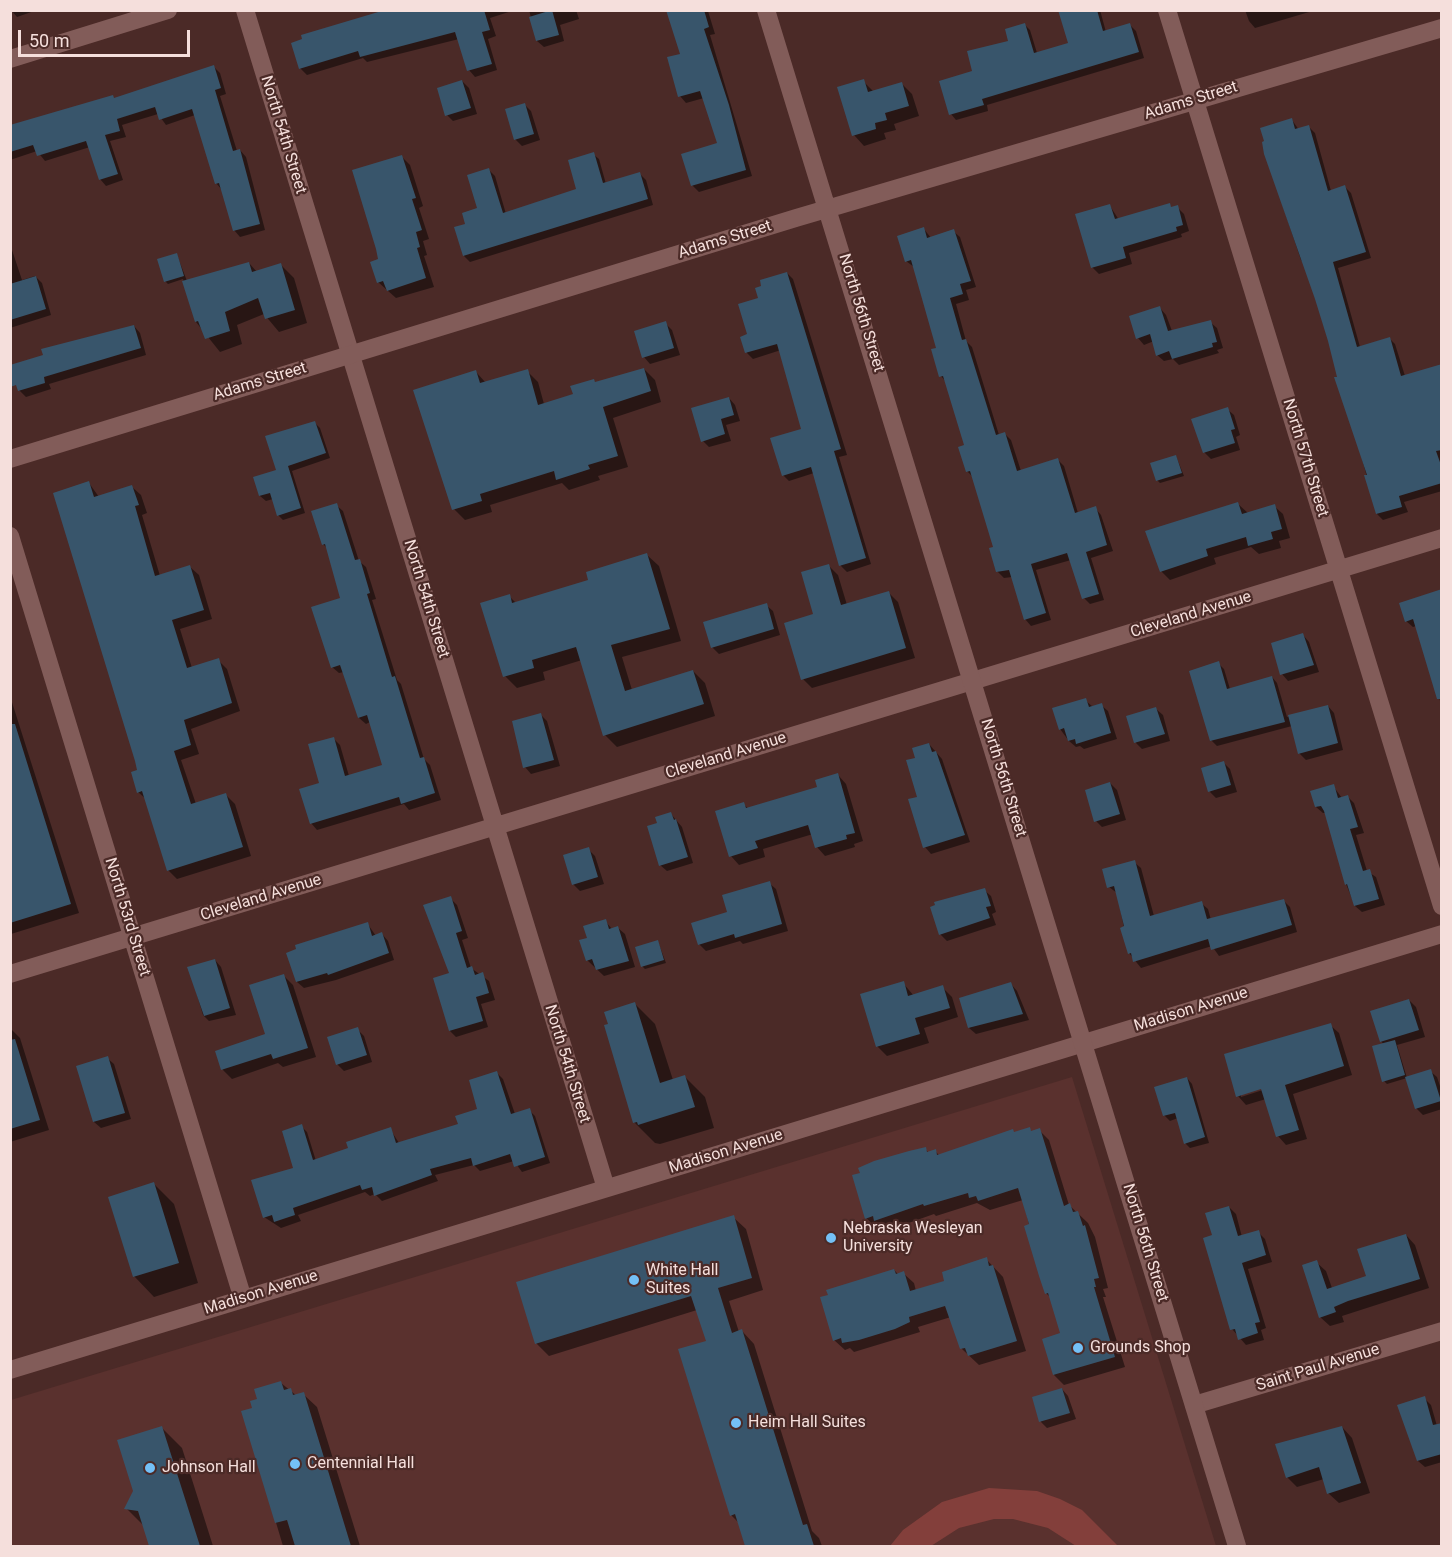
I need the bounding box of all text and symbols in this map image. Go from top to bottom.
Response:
scale bar [21,18,194,56]
text: 50 m [29,30,69,51]
street label: North 54th Street [256,74,310,196]
street label: Adams Street [1142,78,1240,124]
street label: Adams Street [676,217,774,263]
street label: North 56th Street [834,252,888,374]
street label: Adams Street [211,359,309,405]
street label: North 57th Street [1278,397,1332,519]
street label: North 54th Street [399,538,453,660]
street label: Cleveland Avenue [1128,587,1254,643]
street label: North 56th Street [976,717,1030,839]
street label: Cleveland Avenue [663,728,789,784]
street label: North 53rd Street [100,855,154,979]
street label: Cleveland Avenue [198,870,324,926]
street label: Madison Avenue [1132,984,1250,1036]
street label: North 54th Street [540,1003,594,1125]
street label: Madison Avenue [667,1126,785,1178]
street label: North 56th Street [1118,1182,1172,1304]
place label: Nebraska Wesleyan University [843,1219,983,1257]
marker: Nebraska Wesleyan University [824,1231,838,1245]
place label: White Hall Suites [646,1261,718,1299]
street label: Madison Avenue [202,1267,320,1319]
marker: White Hall Suites [627,1273,641,1287]
place label: Grounds Shop [1090,1338,1191,1358]
street label: Saint Paul Avenue [1254,1340,1382,1396]
marker: Grounds Shop [1071,1341,1085,1355]
place label: Heim Hall Suites [748,1413,866,1433]
marker: Heim Hall Suites [729,1416,743,1430]
place label: Centennial Hall [307,1454,414,1474]
marker: Centennial Hall [288,1457,302,1471]
place label: Johnson Hall [162,1458,256,1478]
marker: Johnson Hall [143,1461,157,1475]

